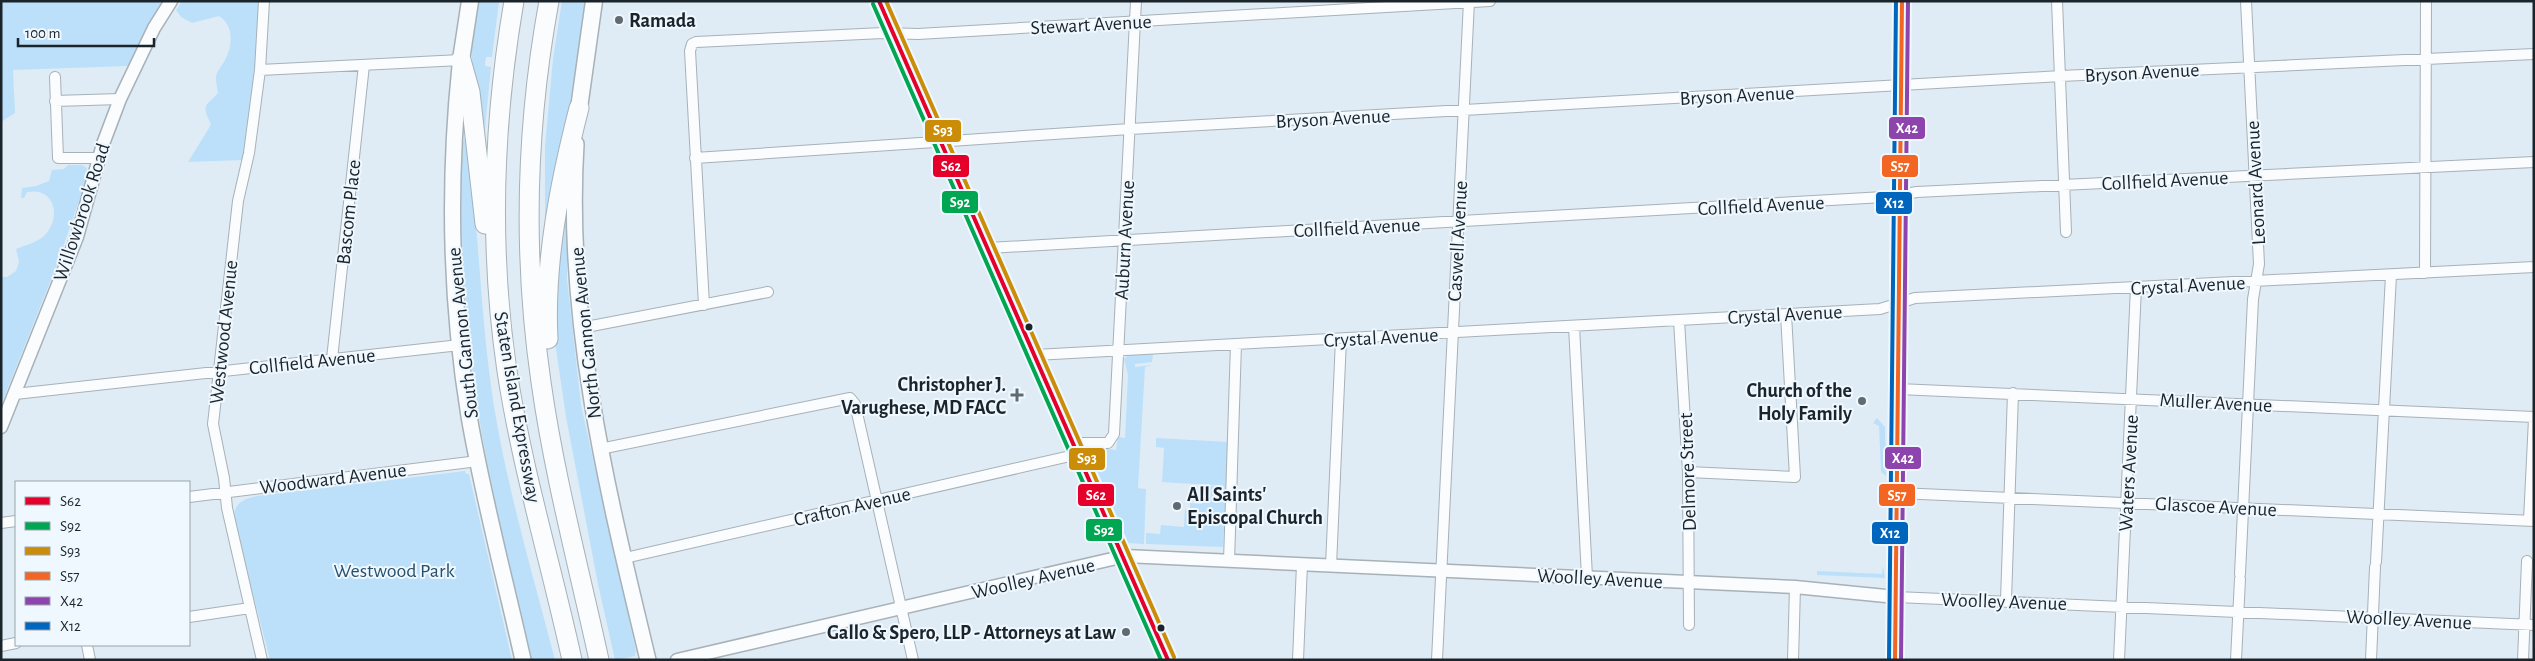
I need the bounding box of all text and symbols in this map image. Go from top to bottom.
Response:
place label: Ramada [629,11,696,31]
street label: Stewart Avenue [1030,12,1152,38]
marker: Ramada [613,14,625,26]
scale bar [18,15,154,47]
text: 100 m [25,26,60,41]
street label: Bryson Avenue [2084,60,2200,86]
street label: Bryson Avenue [1679,83,1795,109]
street label: Bryson Avenue [1275,106,1391,132]
line badge: X42 [1888,116,1926,140]
line badge: S93 [924,119,962,143]
street label: Leonard Avenue [2243,120,2269,246]
text: X42 [1896,122,1919,136]
text: S93 [933,124,953,138]
street label: Willowbrook Road [50,141,114,284]
line badge: S62 [932,154,970,178]
line badge: S57 [1881,154,1919,178]
street label: Bascom Place [334,159,364,266]
text: S62 [941,160,962,174]
text: S57 [1890,160,1910,174]
street label: Collfield Avenue [2101,168,2229,194]
street label: Auburn Avenue [1112,180,1138,301]
street label: Caswell Avenue [1445,180,1471,302]
line badge: S92 [941,190,979,214]
line badge: X12 [1875,191,1913,215]
street label: Collfield Avenue [1697,193,1825,219]
text: S92 [950,196,971,210]
text: X12 [1884,197,1905,211]
street label: Collfield Avenue [1293,215,1421,241]
street label: South Gannon Avenue [444,246,482,419]
street label: North Gannon Avenue [567,246,605,420]
street label: Westwood Avenue [206,259,242,405]
street label: Crystal Avenue [2130,273,2246,299]
street label: Crystal Avenue [1727,302,1843,328]
street label: Staten Island Expressway [490,310,544,505]
unlabelled marker [1024,322,1034,332]
street label: Crystal Avenue [1323,325,1439,351]
street label: Collfield Avenue [248,345,376,379]
place label: Christopher J. Varughese, MD FACC [841,375,1007,418]
place label: Church of the Holy Family [1746,381,1852,424]
marker: Christopher J. Varughese, MD FACC [1010,388,1024,402]
street label: Muller Avenue [2159,390,2273,416]
marker: Church of the Holy Family [1856,395,1868,407]
street label: Delmore Street [1676,412,1700,532]
street label: Waters Avenue [2116,414,2142,532]
line badge: X42 [1884,446,1922,470]
line badge: S93 [1068,447,1106,471]
text: S93 [1077,452,1097,466]
text: X42 [1892,452,1915,466]
street label: Woodward Avenue [259,460,408,498]
legend [15,481,190,646]
line badge: S62 [1077,483,1115,507]
line badge: S57 [1878,483,1916,507]
street label: Crafton Avenue [792,484,913,530]
place label: All Saints' Episcopal Church [1187,485,1323,528]
text: S62 [1086,489,1107,503]
text: S57 [1887,489,1907,503]
text: S62 [60,494,81,509]
street label: Glascoe Avenue [2155,494,2277,520]
marker: All Saints' Episcopal Church [1171,500,1183,512]
line badge: S92 [1085,518,1123,542]
text: S92 [60,519,81,534]
line badge: X12 [1871,521,1909,545]
text: S92 [1094,524,1115,538]
text: X12 [1880,527,1901,541]
text: S93 [60,544,80,559]
street label: Woolley Avenue [970,555,1097,603]
park label: Westwood Park [334,561,455,581]
street label: Woolley Avenue [1537,566,1663,592]
text: S57 [60,569,80,584]
street label: Woolley Avenue [1941,590,2067,614]
text: X42 [60,594,83,609]
street label: Woolley Avenue [2346,607,2472,633]
text: X12 [60,619,81,634]
place label: Gallo & Spero, LLP - Attorneys at Law [827,623,1116,643]
unlabelled marker [1156,623,1166,633]
marker: Gallo & Spero, LLP - Attorneys at Law [1120,626,1132,638]

